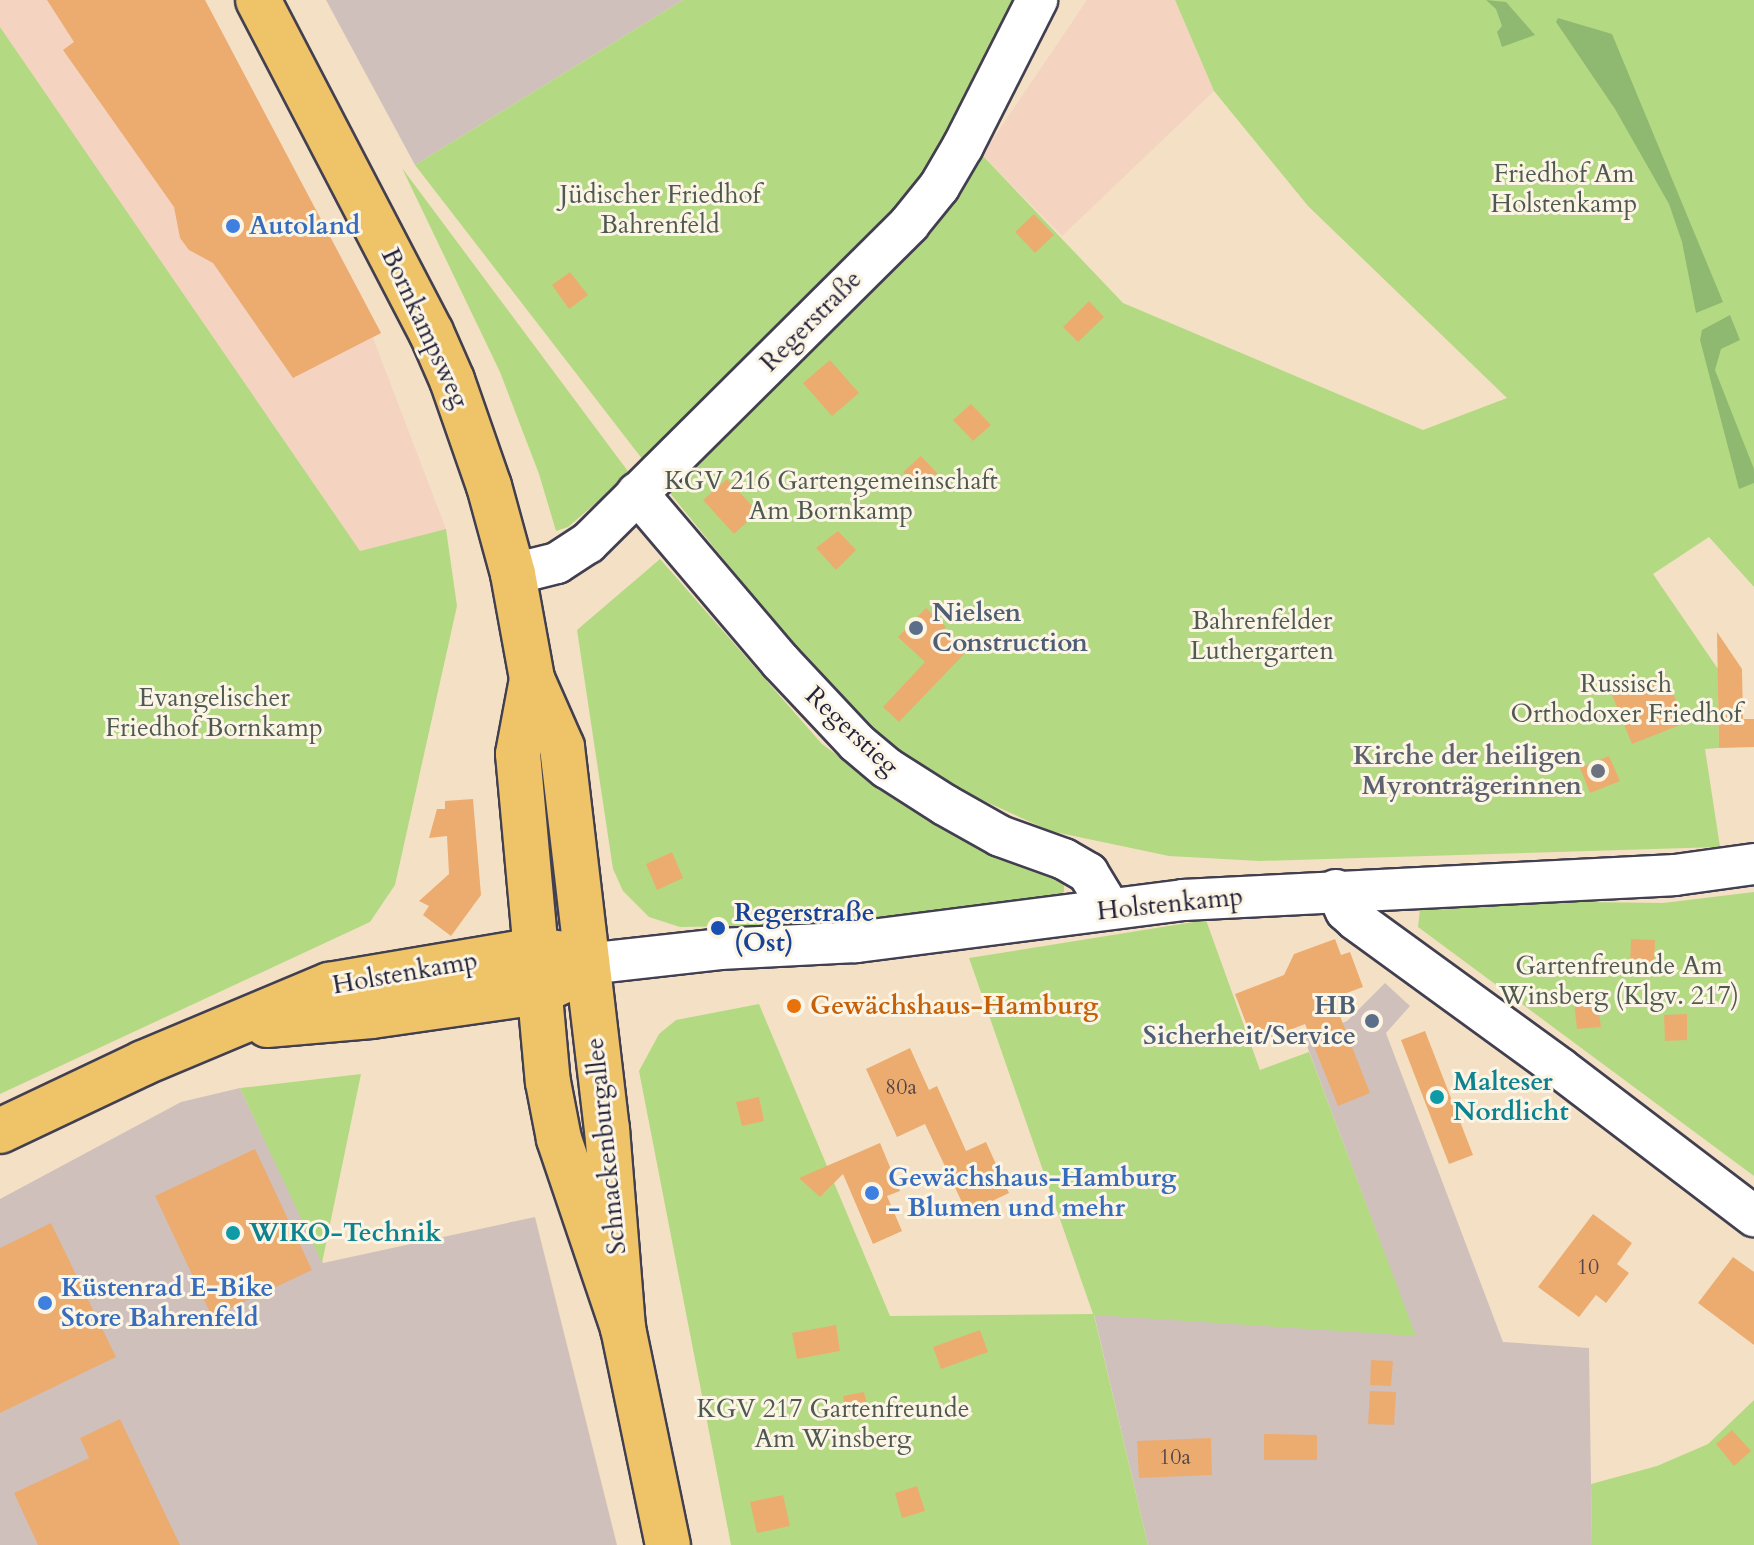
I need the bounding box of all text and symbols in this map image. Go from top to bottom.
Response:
park label: Friedhof Am Holstenkamp [1491,158,1637,220]
park label: Jüdischer Friedhof Bahrenfeld [560,179,760,240]
place label: Autoland [249,210,360,242]
marker: Autoland [224,217,242,235]
street label: Bornkampsweg [374,243,476,413]
street label: Regerstraße [754,264,868,378]
park label: KGV 216 Gartengemeinschaft Am Bornkamp [664,465,998,526]
place label: Nielsen Construction [932,597,1088,658]
park label: Bahrenfelder Luthergarten [1190,605,1334,666]
marker: Nielsen Construction [907,619,925,637]
park label: Russisch Orthodoxer Friedhof [1510,668,1742,730]
street label: Regerstieg [799,680,905,782]
park label: Evangelischer Friedhof Bornkamp [105,682,323,744]
place label: Kirche der heiligen Myronträgerinnen [1353,740,1582,802]
marker: Kirche der heiligen Myronträgerinnen [1589,762,1607,780]
street label: Holstenkamp [1095,881,1245,927]
place label: Regerstraße (Ost) [734,897,875,958]
marker: Regerstraße (Ost) [709,919,727,937]
street label: Holstenkamp [330,945,480,1001]
park label: Gartenfreunde Am Winsberg (Klgv. 217) [1499,950,1739,1012]
place label: Gewächshaus-Hamburg [810,990,1098,1022]
place label: HB Sicherheit/Service [1143,990,1356,1052]
marker: Gewächshaus-Hamburg [785,997,803,1015]
marker: HB Sicherheit/Service [1363,1012,1381,1030]
street label: Schnackenburgallee [579,1036,633,1256]
place label: Malteser Nordlicht [1453,1066,1569,1128]
house number: 80a [885,1075,917,1101]
marker: Malteser Nordlicht [1428,1088,1446,1106]
place label: Gewächshaus-Hamburg - Blumen und mehr [888,1162,1176,1224]
marker: Gewächshaus-Hamburg - Blumen und mehr [863,1184,881,1202]
place label: WIKO-Technik [249,1217,442,1249]
marker: WIKO-Technik [224,1224,242,1242]
house number: 10 [1577,1255,1599,1281]
place label: Küstenrad E-Bike Store Bahrenfeld [61,1272,273,1334]
marker: Küstenrad E-Bike Store Bahrenfeld [36,1294,54,1312]
park label: KGV 217 Gartenfreunde Am Winsberg [697,1393,969,1454]
house number: 10a [1159,1445,1191,1471]

